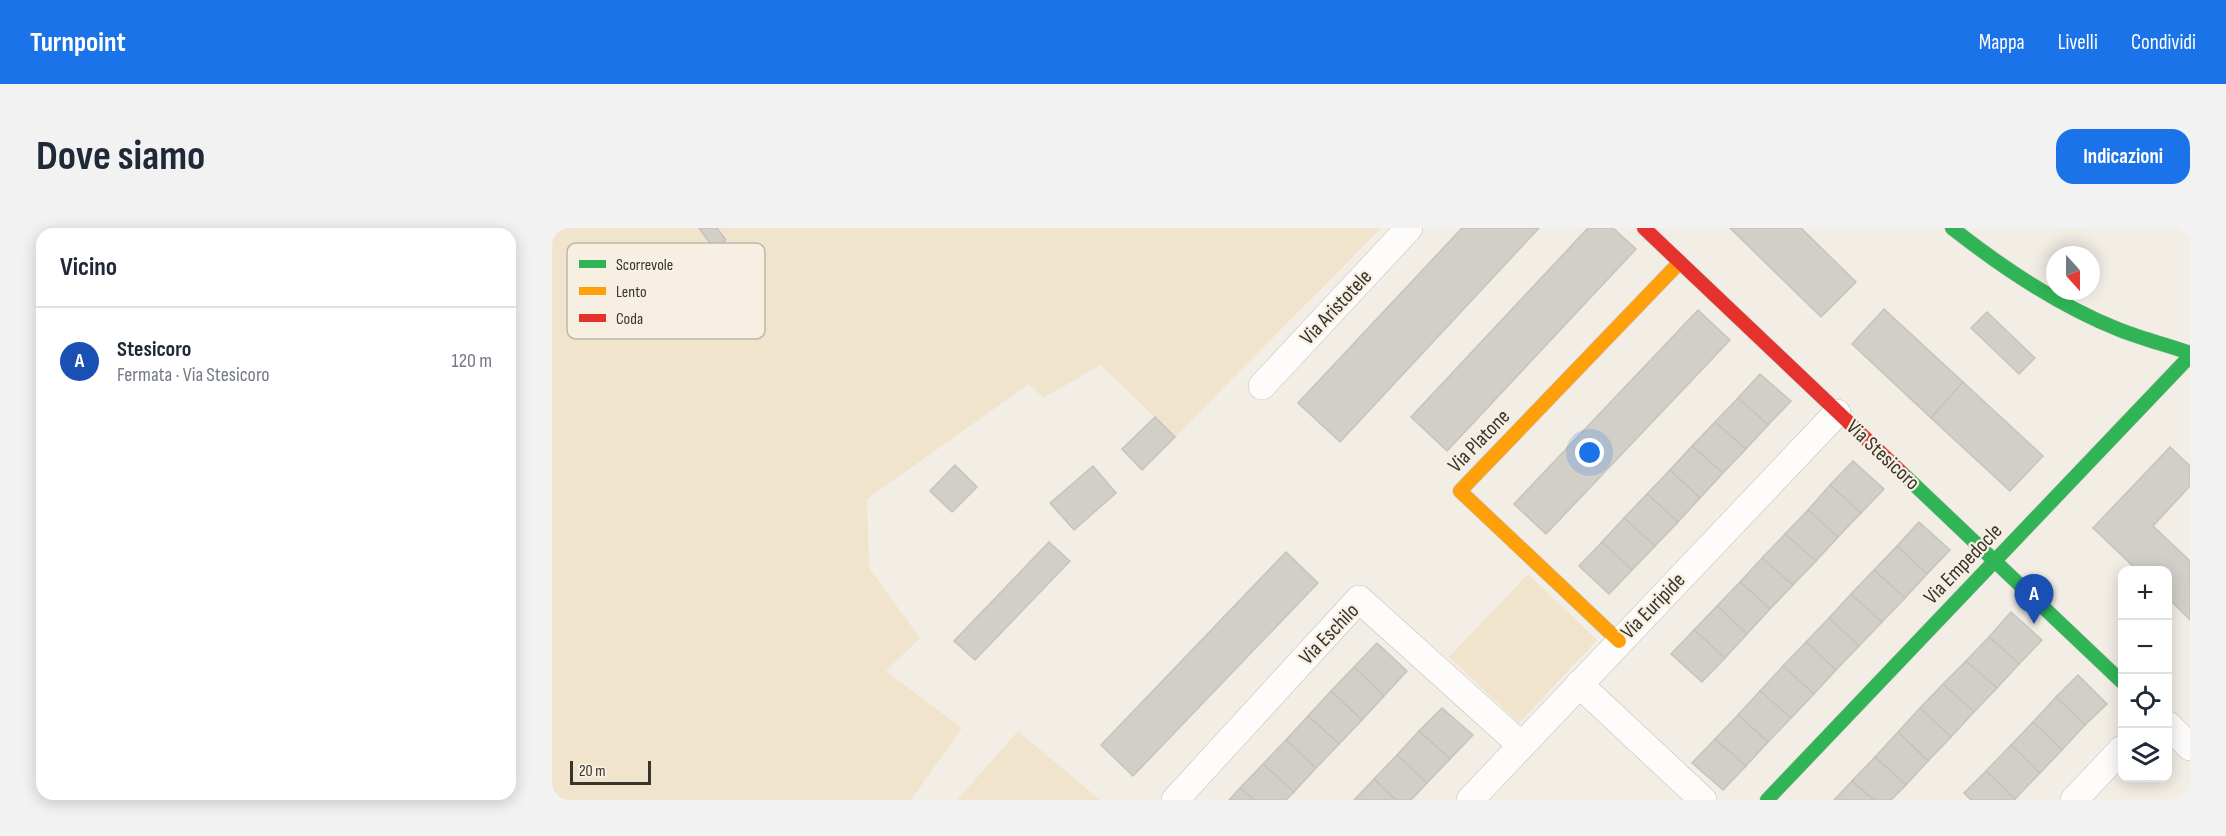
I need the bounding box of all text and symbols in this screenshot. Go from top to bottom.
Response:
text: Turnpoint [30,26,126,59]
text: Mappa [1979,30,2025,55]
text: Livelli [2058,30,2098,55]
text: Condividi [2131,30,2196,55]
button: Indicazioni [2056,129,2190,184]
text: Dove siamo [36,131,205,182]
legend [567,243,765,339]
north arrow [2046,246,2100,300]
text: Vicino [60,252,117,283]
text: Scorrevole [616,256,673,275]
street label: Via Aristotele [1295,264,1377,350]
text: Lento [616,283,647,302]
text: Coda [616,310,643,329]
text: Stesicoro [117,336,191,363]
text: A [75,349,84,373]
text: 120 m [452,349,492,373]
text: Fermata · Via Stesicoro [117,363,270,387]
street label: Via Platone [1443,404,1515,478]
street label: Via Stesicoro [1841,415,1925,495]
your location [1575,438,1604,467]
street label: Via Empedocle [1918,519,2008,609]
map controls [2118,566,2172,782]
button: + [2118,566,2172,620]
street label: Via Euripide [1616,568,1690,644]
pin: A [2014,574,2054,624]
street label: Via Eschilo [1294,598,1364,670]
button: − [2118,620,2172,674]
button: locate [2118,674,2172,728]
button: layers [2118,728,2172,782]
scale bar [570,758,651,786]
text: 20 m [579,762,606,781]

